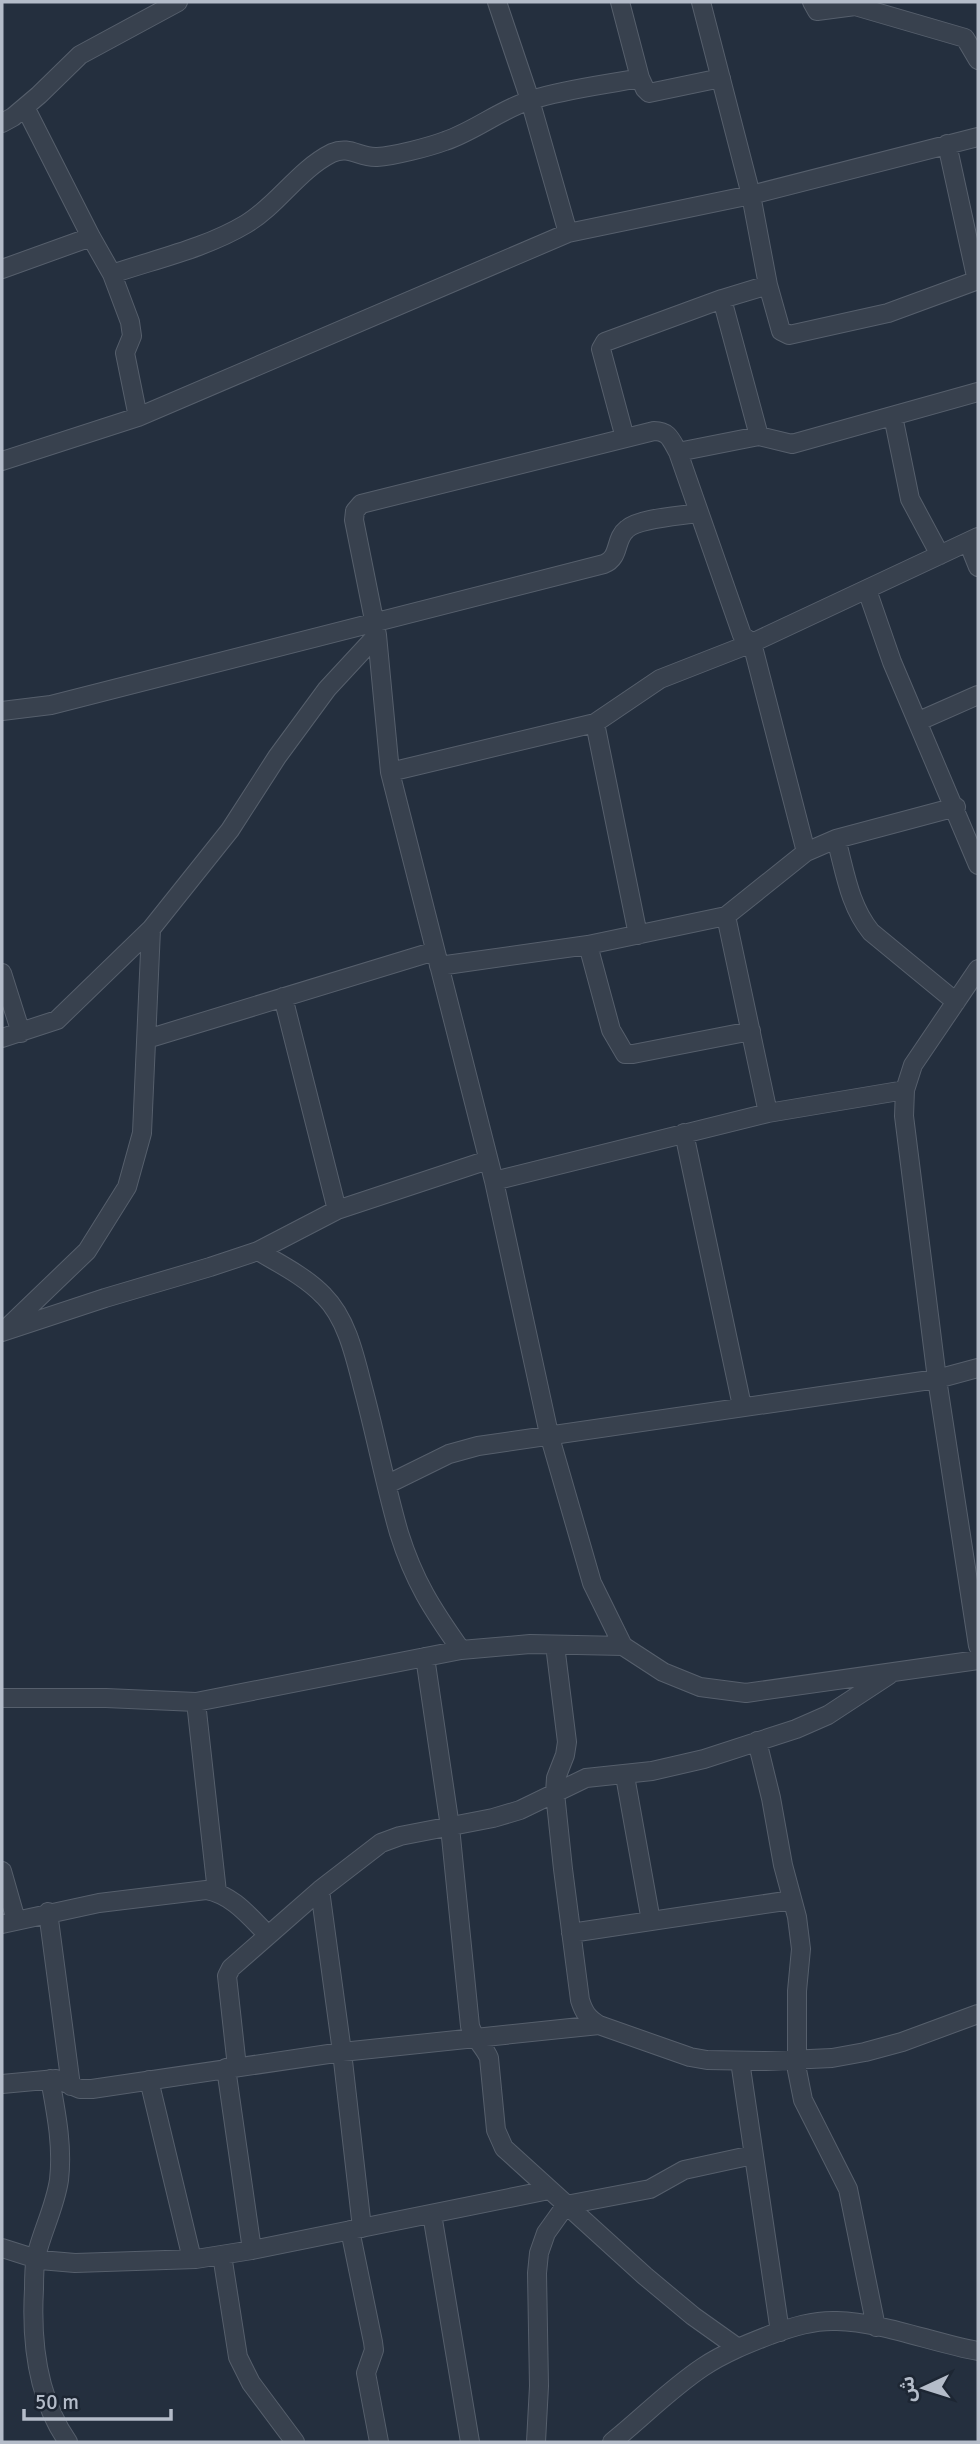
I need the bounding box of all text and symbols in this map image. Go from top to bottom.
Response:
north arrow [889,2353,959,2423]
text: ش [895,2375,921,2403]
scale bar [24,2378,172,2422]
text: 50 m [35,2389,79,2415]

